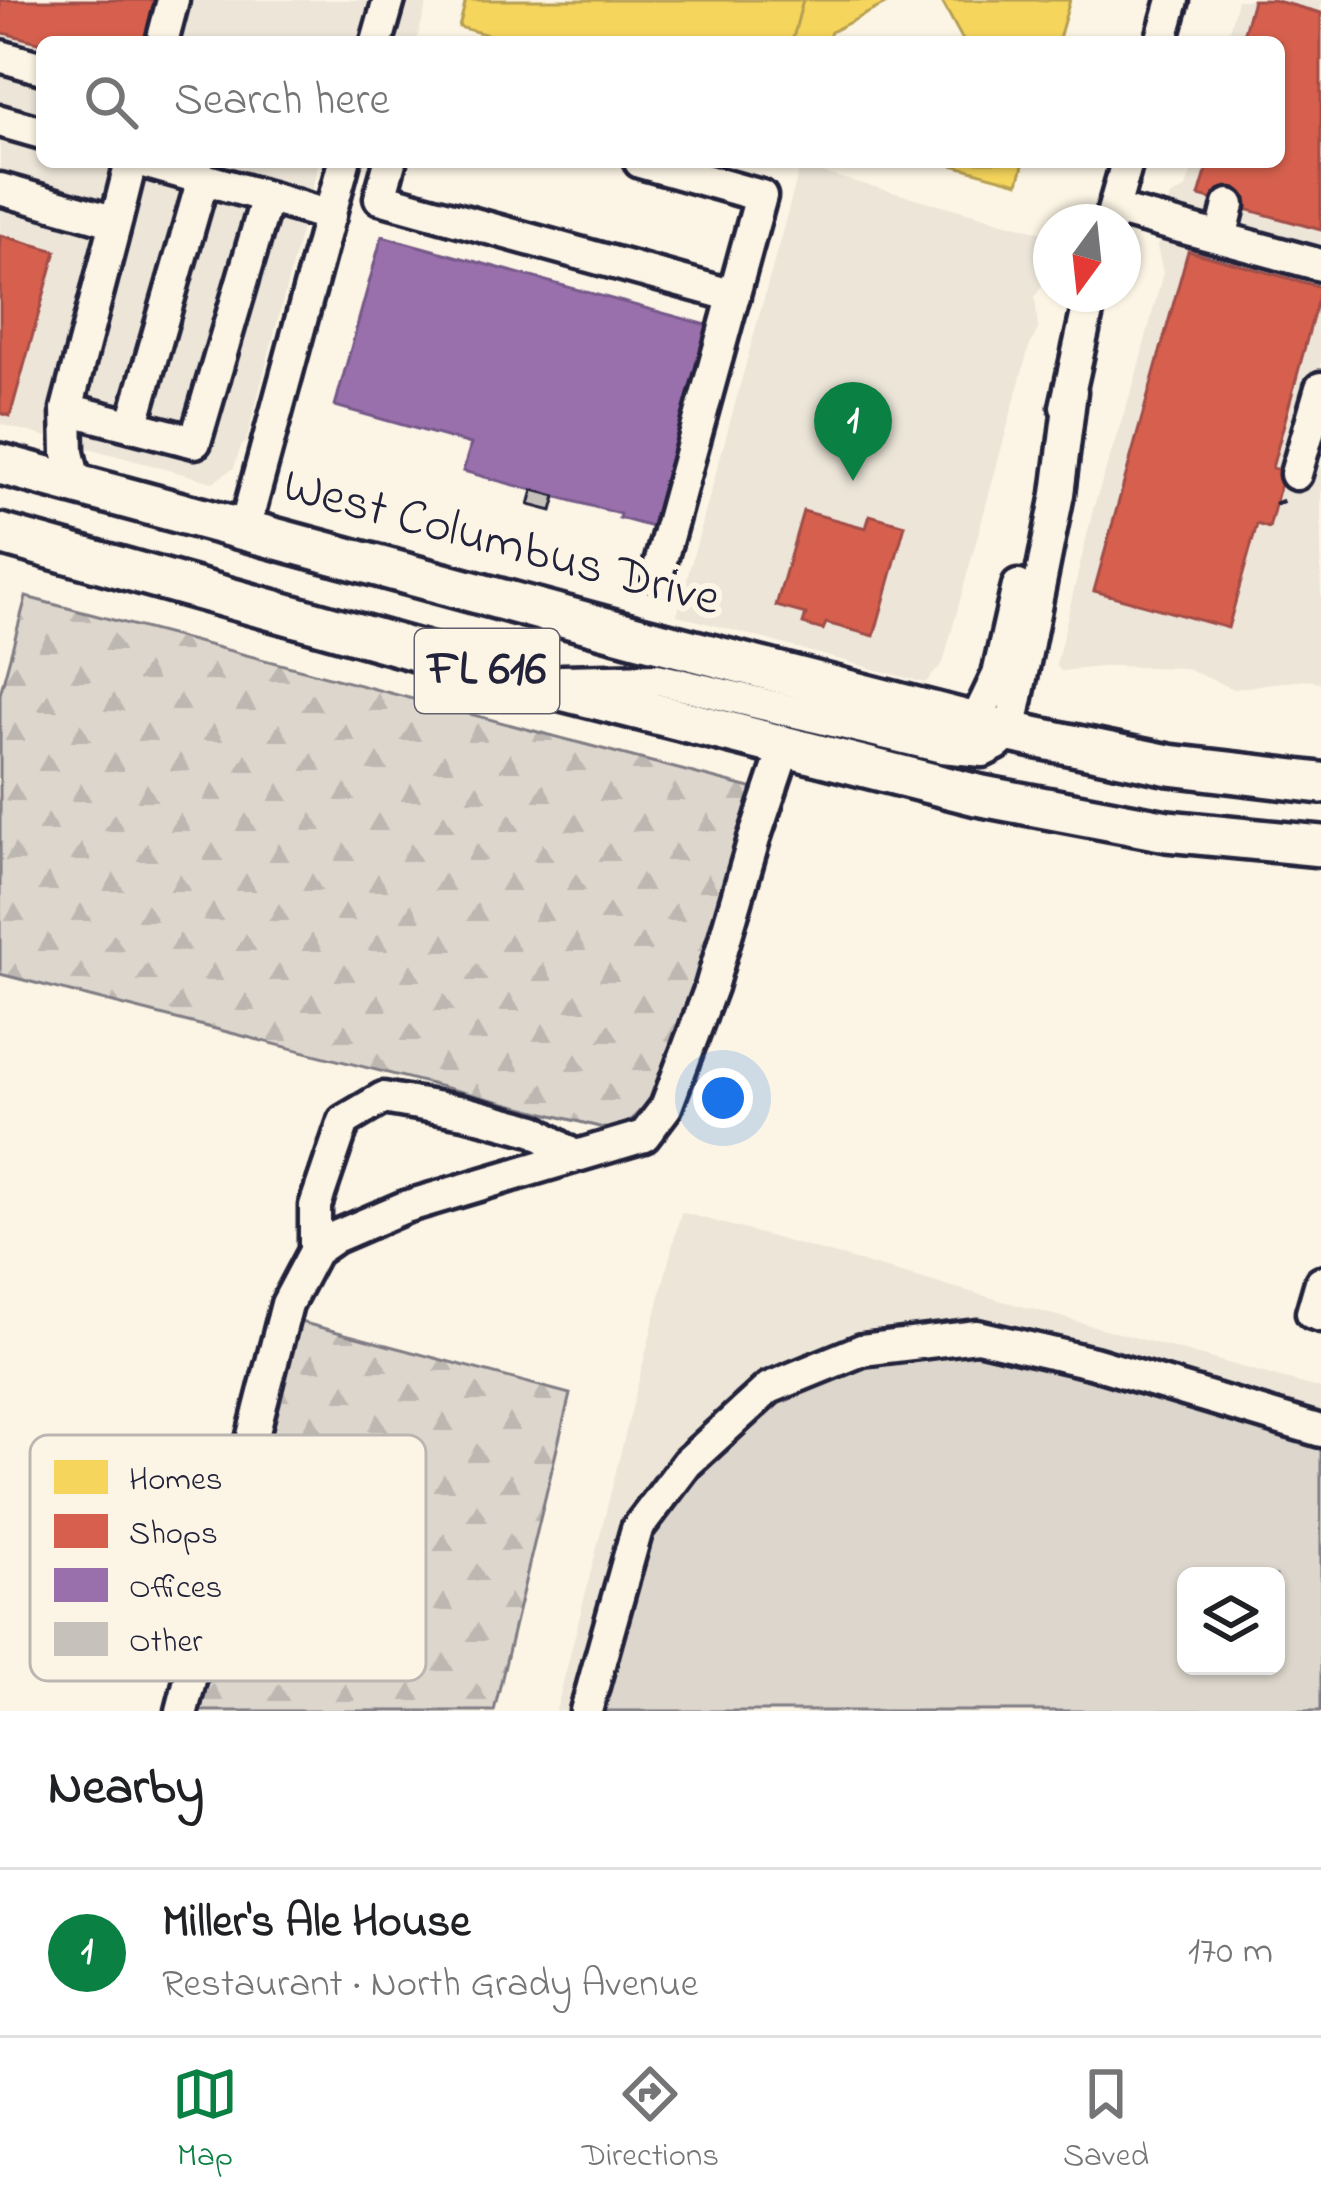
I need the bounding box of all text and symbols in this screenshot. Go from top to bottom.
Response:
search box [36,36,1285,168]
icon: search [78,69,144,135]
text: Search here [174,69,390,135]
north arrow [1033,204,1141,312]
pin: 1 [814,382,892,481]
street label: West Columbus Drive [274,450,728,638]
road number: FL 616 [415,629,559,713]
your location [693,1068,753,1128]
legend [30,1435,426,1681]
text: Homes [129,1457,223,1505]
text: Shops [129,1511,218,1559]
text: Offices [129,1565,222,1613]
map controls [1177,1567,1285,1675]
button: layers [1177,1567,1285,1675]
text: Other [129,1619,203,1667]
text: Nearby [48,1752,204,1827]
text: Miller's Ale House [162,1891,470,1957]
text: 1 [81,1924,93,1981]
text: 170 m [1188,1924,1273,1981]
text: Restaurant · North Grady Avenue [162,1957,698,2014]
tab: Map [172,2061,238,2181]
tab: Directions [582,2061,719,2181]
tab: Saved [1063,2061,1149,2181]

